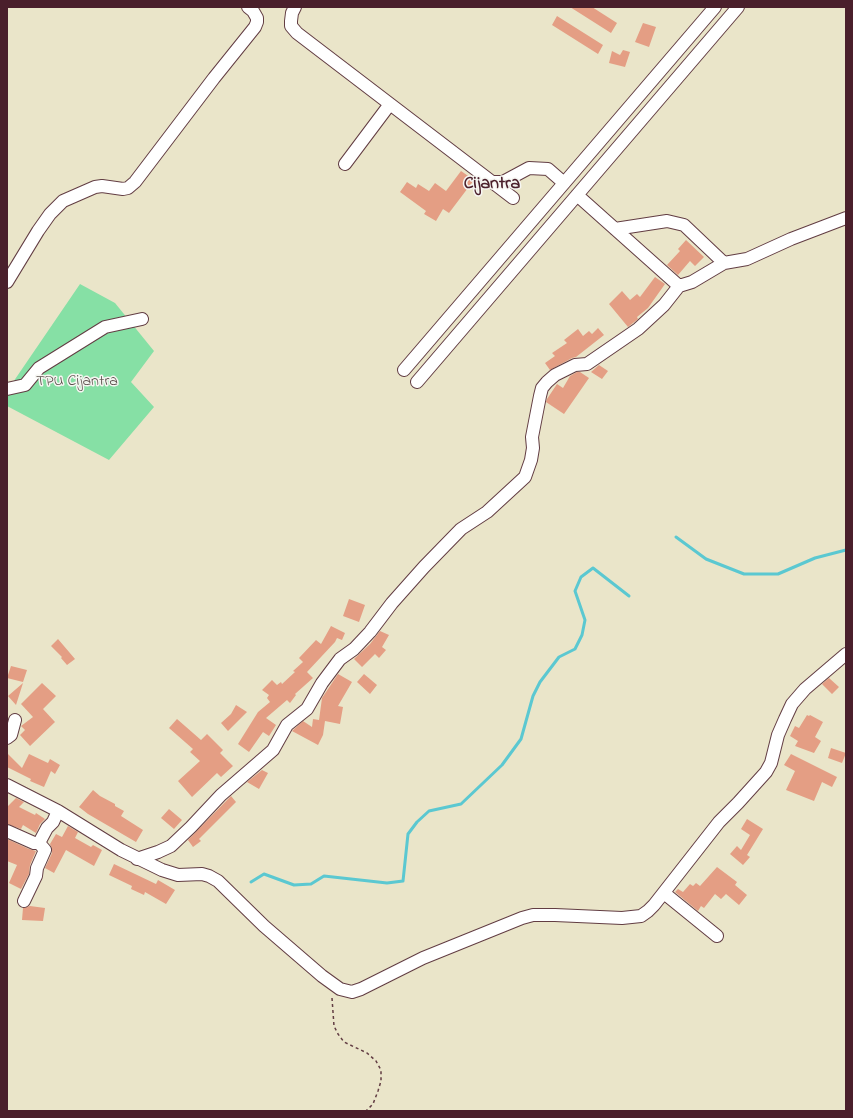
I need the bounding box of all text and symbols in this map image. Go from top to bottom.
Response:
district label: Cijantra [464,174,520,196]
park label: TPU Cijantra [36,372,118,392]

